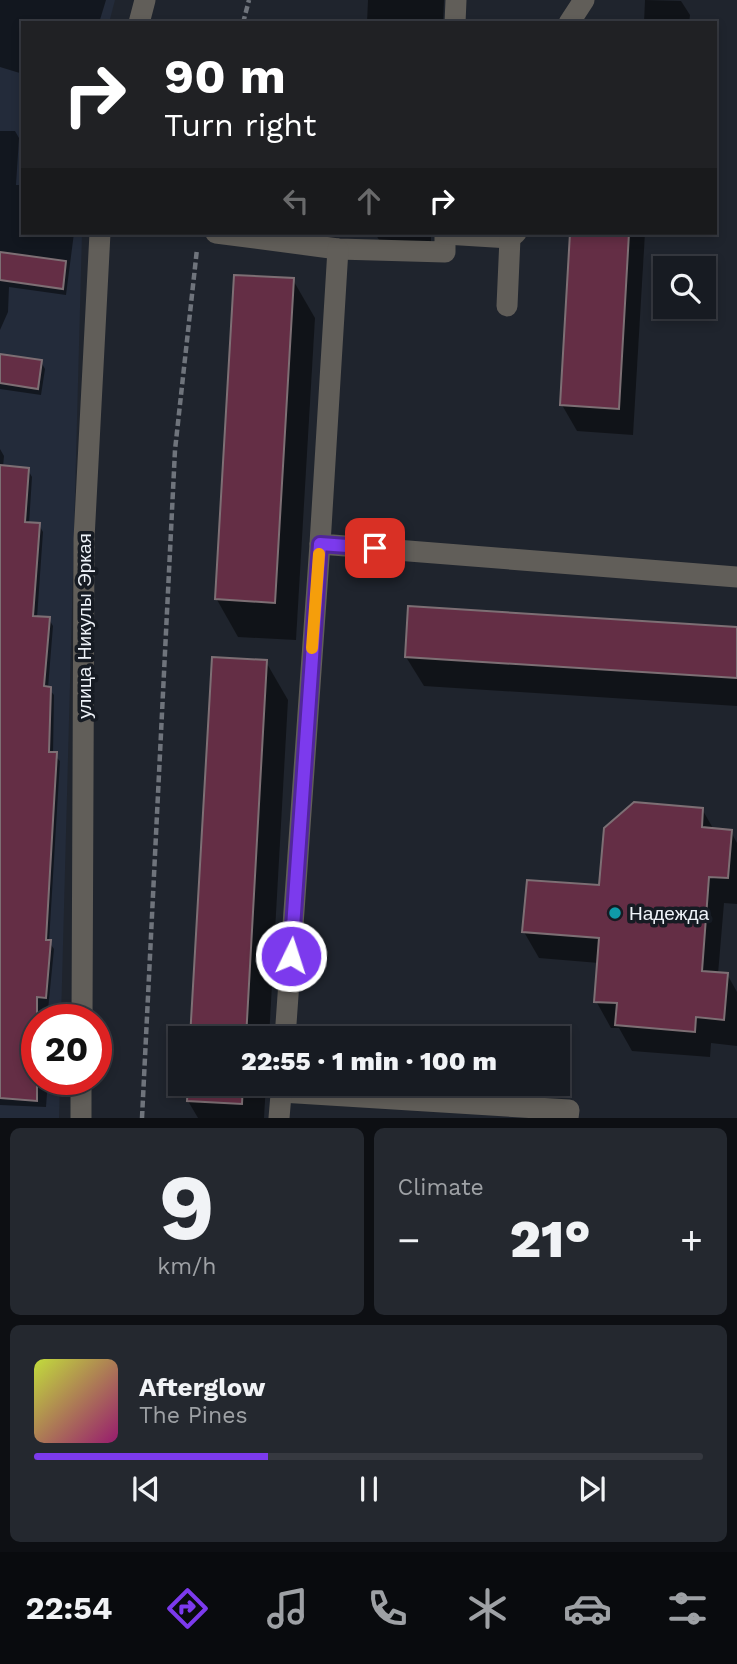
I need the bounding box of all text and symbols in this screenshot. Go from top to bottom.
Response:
text: 90 m [164,47,286,105]
icon: right [49,49,140,140]
text: Turn right [164,106,316,144]
icon: left [277,182,315,220]
icon: ahead [350,182,388,220]
icon: right [423,182,461,220]
map controls [653,256,716,319]
button: search [653,256,716,319]
pin [345,518,405,578]
icon: arrive [356,529,394,567]
street label: улица Никулы Эркая [73,533,96,719]
place label: Надежда [629,902,710,925]
marker: Надежда [607,905,623,921]
position arrow [254,919,328,993]
speed limit sign: 20 [21,1004,112,1095]
text: 22:55 · 1 min · 100 m [241,1046,497,1076]
text: 9 [159,1154,215,1261]
text: Climate [398,1174,484,1201]
text: 21° [510,1209,591,1270]
text: − [398,1218,420,1262]
text: + [680,1218,703,1262]
text: km/h [157,1253,216,1280]
text: Afterglow [139,1372,265,1402]
text: The Pines [139,1402,248,1429]
icon: previous [127,1470,165,1508]
icon: pause [350,1470,388,1508]
icon: next [573,1470,611,1508]
icon: directions [163,1584,212,1633]
icon: music [263,1584,312,1633]
icon: phone [363,1584,412,1633]
icon: climate [463,1584,512,1633]
icon: car [563,1584,612,1633]
icon: filters [663,1584,712,1633]
text: 22:54 [25,1589,113,1627]

